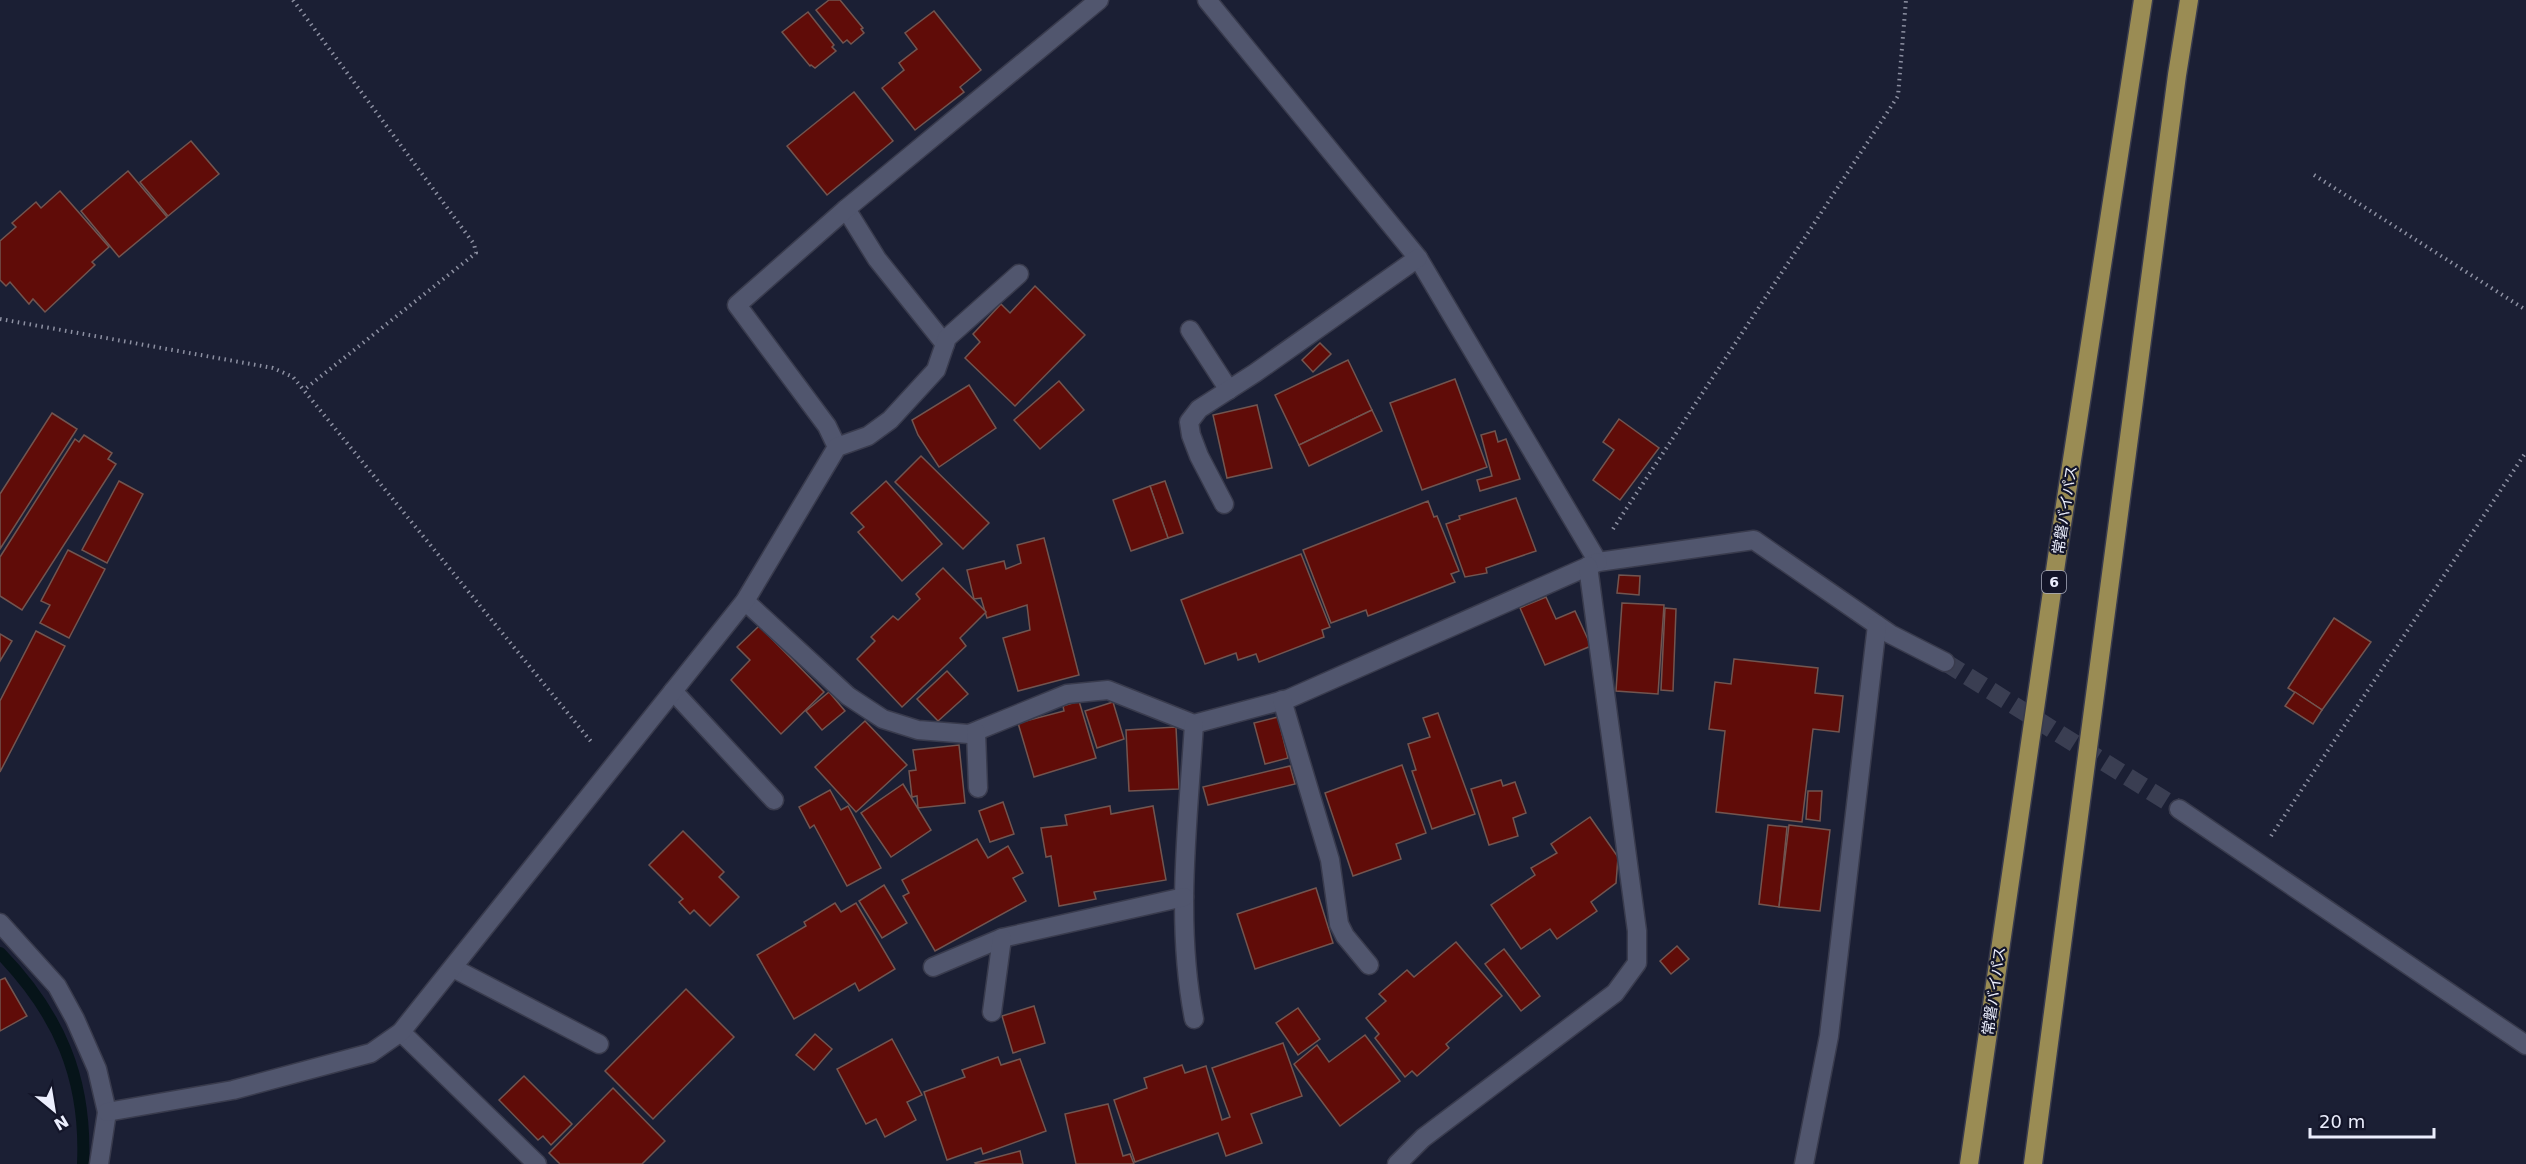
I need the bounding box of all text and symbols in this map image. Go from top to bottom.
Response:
street label: 常磐バイパス [2049,464,2081,556]
road number: 6 [2042,571,2066,593]
street label: 常磐バイパス [1979,945,2009,1037]
north arrow [24,1080,84,1140]
scale bar [2310,1101,2434,1139]
text: N [51,1111,72,1134]
text: 20 m [2319,1111,2365,1132]

